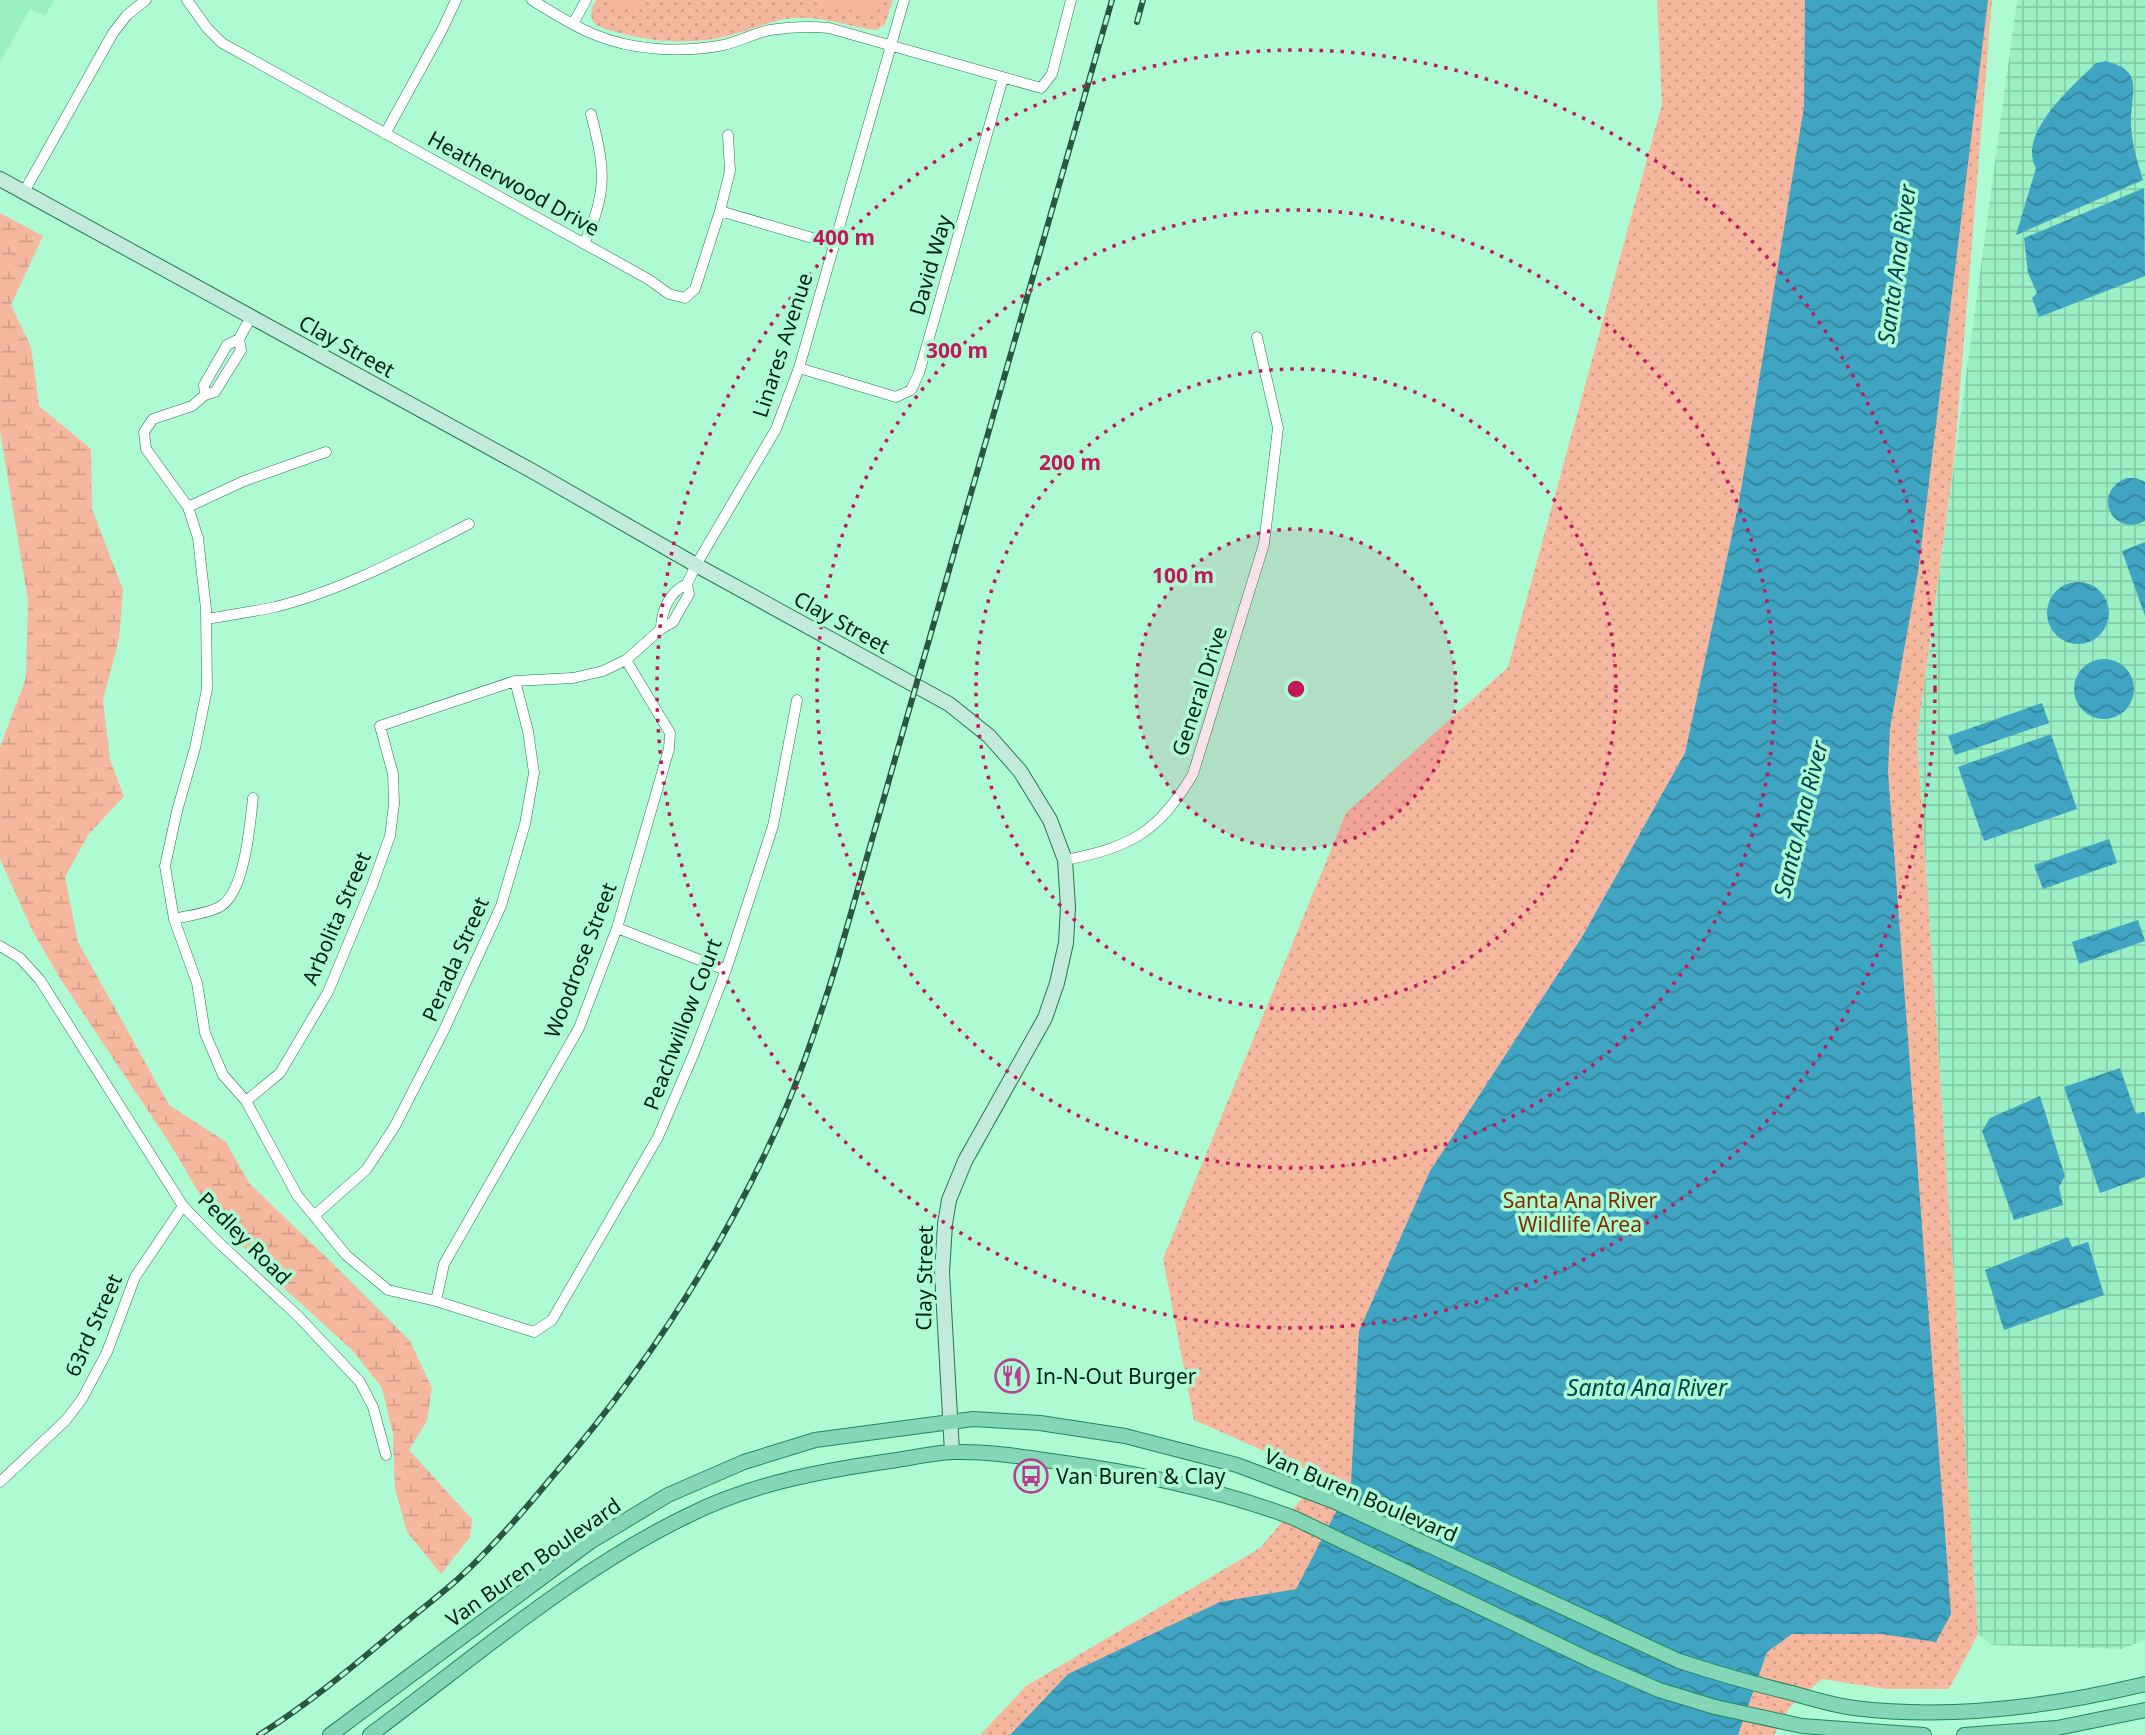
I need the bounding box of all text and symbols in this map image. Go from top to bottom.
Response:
street label: Heatherwood Drive [423,124,605,242]
water label: Santa Ana River [1869,181,1923,346]
street label: David Way [902,211,958,318]
text: 400 m [813,223,875,251]
street label: Linares Avenue [745,269,819,421]
street label: Clay Street [294,308,400,384]
text: 300 m [926,336,988,364]
text: 200 m [1039,448,1101,476]
text: 100 m [1152,561,1214,589]
street label: Clay Street [789,584,895,660]
street label: General Drive [1165,623,1233,759]
centre of rings [1284,677,1308,701]
water label: Santa Ana River [1765,736,1835,901]
street label: Arbolita Street [295,847,377,989]
street label: Woodrose Street [537,878,623,1042]
street label: Perada Street [415,892,495,1026]
street label: Peachwillow Court [636,934,728,1114]
street label: Pedley Road [192,1185,298,1291]
park label: Santa Ana River Wildlife Area [1503,1186,1658,1238]
street label: Clay Street [909,1225,939,1331]
street label: 63rd Street [58,1269,128,1381]
restaurant icon: In-N-Out Burger [993,1357,1031,1395]
place label: In-N-Out Burger [1036,1362,1197,1390]
water label: Santa Ana River [1567,1371,1728,1403]
street label: Van Buren Boulevard [1260,1442,1462,1548]
bus stop icon: Van Buren & Clay [1012,1457,1050,1495]
place label: Van Buren & Clay [1056,1462,1226,1490]
street label: Van Buren Boulevard [440,1491,626,1633]

